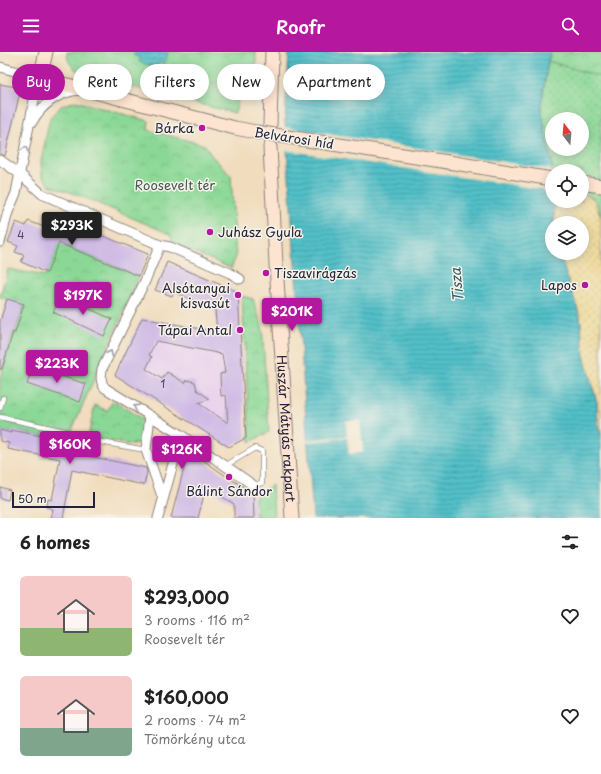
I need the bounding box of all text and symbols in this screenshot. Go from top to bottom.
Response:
text: Roofr [276,13,325,40]
icon: menu [20,15,42,37]
icon: search [559,15,581,37]
chip: Buy [12,64,65,100]
chip: Rent [73,64,132,100]
chip: Filters [140,64,209,100]
chip: New [217,64,275,100]
chip: Apartment [283,64,385,100]
north arrow [545,112,589,156]
map controls [545,112,589,260]
place label: Bárka [154,118,195,137]
street label: Belvárosi híd [253,122,335,153]
marker: Bárka [197,123,207,133]
one-way arrow [20,146,28,152]
button: locate [545,164,589,208]
park label: Roosevelt tér [135,175,216,194]
pin: $293K [44,212,100,246]
text: $293K [51,215,93,234]
button: layers [545,216,589,260]
place label: Juhász Gyula [218,222,303,241]
house number: 4 [17,226,25,243]
marker: Juhász Gyula [205,227,215,237]
place label: Tiszavirágzás [274,263,357,282]
water label: Tisza [444,266,468,303]
marker: Tiszavirágzás [261,268,271,278]
place label: Lapos [541,275,577,294]
place label: Alsótanyai kisvasút [162,278,231,312]
marker: Lapos [580,280,590,290]
pin: $197K [55,282,111,316]
text: $197K [63,285,103,304]
marker: Alsótanyai kisvasút [233,290,243,300]
pin: $201K [264,298,320,332]
text: $201K [271,301,313,320]
place label: Tápai Antal [158,320,232,339]
marker: Tápai Antal [235,325,245,335]
one-way arrow [105,349,113,357]
pin: $223K [29,350,85,384]
text: $223K [35,353,79,372]
street label: Huszár Mátyás rakpart [273,354,301,503]
house number: 1 [161,375,166,392]
one-way arrow [133,405,140,412]
pin: $160K [42,431,98,465]
text: $160K [49,434,91,453]
pin: $126K [154,436,210,470]
text: $126K [161,439,203,458]
marker: Bálint Sándor [224,472,234,482]
place label: Bálint Sándor [186,481,272,500]
scale bar [12,490,95,509]
text: 50 m [18,490,47,507]
text: 6 homes [20,529,90,555]
icon: filters [559,531,581,553]
text: $293,000 [144,584,229,610]
icon: home [52,592,100,640]
icon: heart [559,605,581,627]
text: 3 rooms · 116 m² [144,610,250,629]
text: Roosevelt tér [144,629,225,648]
text: $160,000 [144,684,229,710]
icon: home [52,692,100,740]
icon: heart [559,705,581,727]
text: 2 rooms · 74 m² [144,710,246,729]
text: Tömörkény utca [144,729,245,748]

